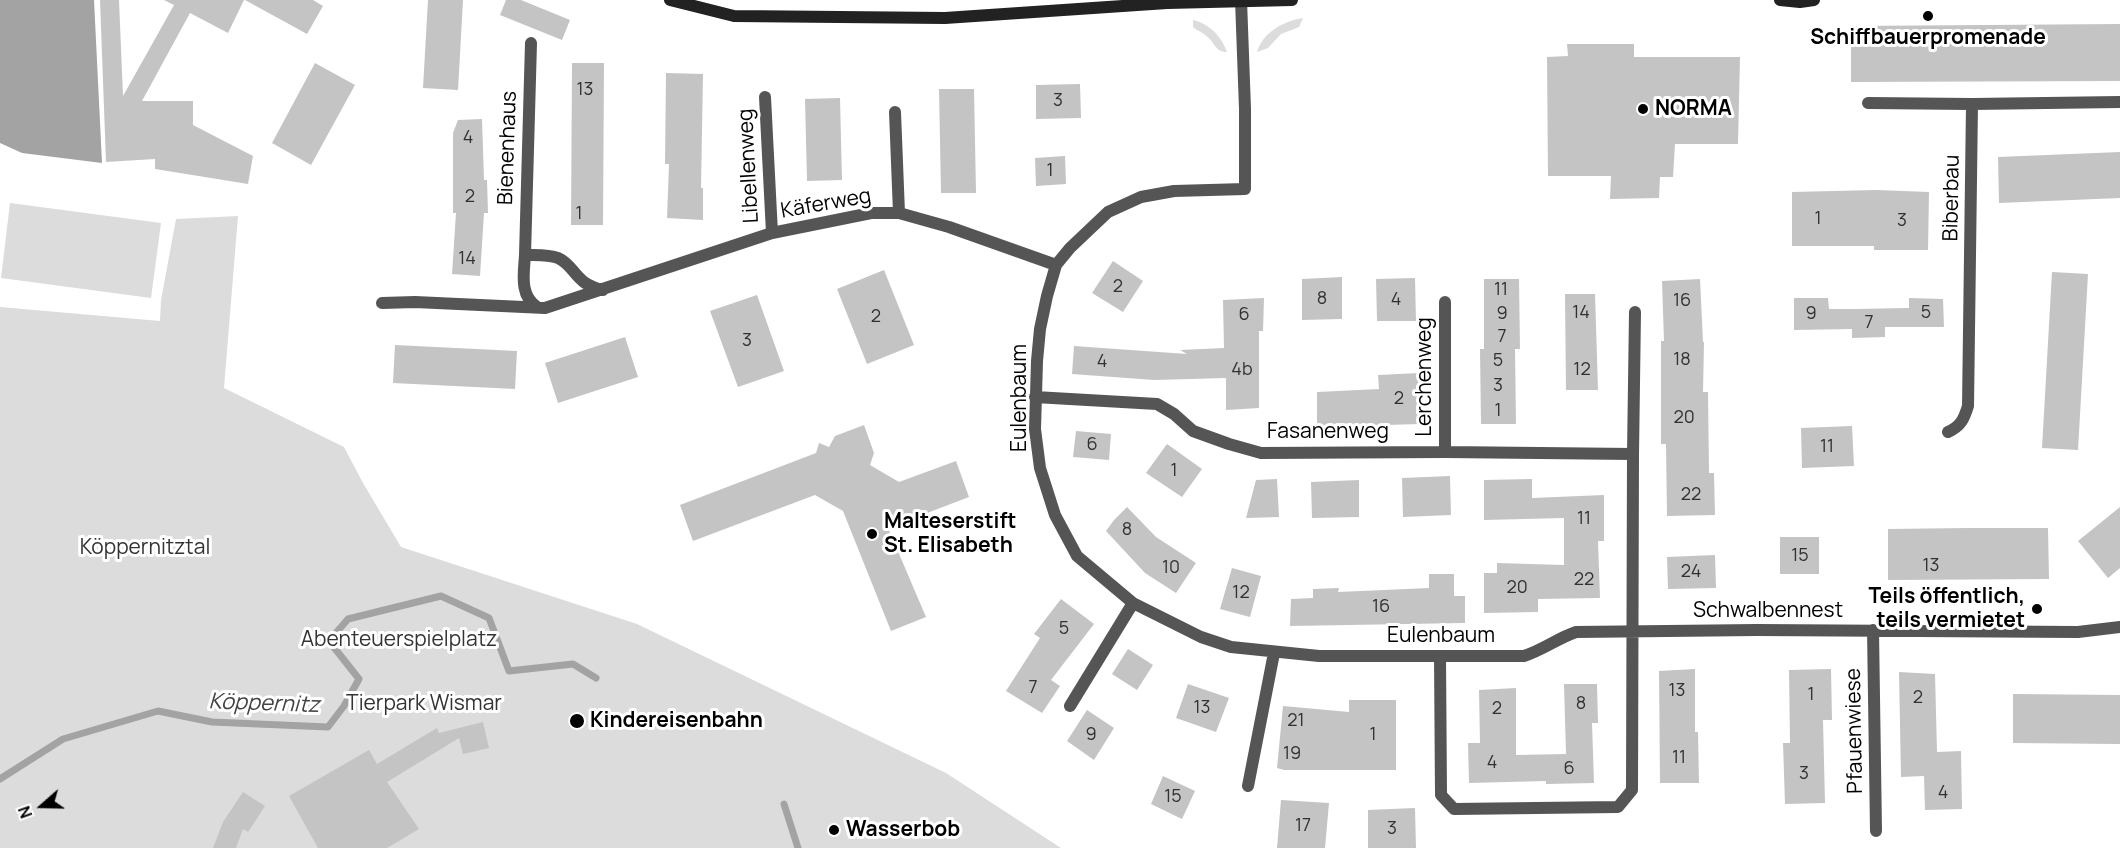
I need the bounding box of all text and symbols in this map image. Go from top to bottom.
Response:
marker: Schiffbauerpromenade [1921,9,1935,23]
place label: Schiffbauerpromenade [1810,25,2046,51]
house number: 13 [577,79,593,101]
street label: Bienenhaus [493,90,523,206]
house number: 3 [1053,90,1063,112]
place label: NORMA [1655,96,1732,122]
marker: NORMA [1636,102,1650,116]
street label: Libellenweg [733,108,765,224]
house number: 4 [463,127,473,149]
street label: Biberbau [1939,154,1965,242]
house number: 1 [1046,160,1054,182]
street label: Käferweg [779,184,873,224]
house number: 2 [465,186,475,208]
house number: 1 [575,203,583,225]
house number: 1 [1814,208,1822,230]
house number: 3 [1897,210,1907,232]
house number: 14 [458,248,476,270]
house number: 2 [1113,276,1123,298]
house number: 11 [1494,279,1508,301]
house number: 8 [1317,288,1327,310]
house number: 4 [1391,289,1401,311]
house number: 16 [1673,290,1691,312]
house number: 14 [1572,302,1590,324]
house number: 5 [1921,302,1931,324]
house number: 9 [1496,303,1508,325]
house number: 9 [1805,303,1817,325]
house number: 6 [1238,304,1250,326]
house number: 2 [871,306,881,328]
house number: 7 [1864,312,1874,334]
street label: Lerchenweg [1412,317,1438,437]
house number: 7 [1497,326,1507,348]
house number: 3 [742,330,752,352]
street label: Eulenbaum [1007,344,1033,452]
house number: 18 [1673,349,1691,371]
house number: 5 [1493,350,1503,372]
house number: 4 [1097,351,1107,373]
house number: 4b [1231,359,1253,381]
house number: 12 [1573,359,1591,381]
house number: 3 [1493,375,1503,397]
house number: 2 [1394,388,1404,410]
house number: 1 [1494,400,1502,422]
house number: 20 [1673,407,1695,429]
street label: Fasanenweg [1267,419,1389,445]
house number: 6 [1086,434,1098,456]
house number: 11 [1820,436,1834,458]
house number: 1 [1170,460,1178,482]
house number: 22 [1681,484,1701,506]
house number: 11 [1577,508,1591,530]
place label: Malteserstift St. Elisabeth [884,509,1016,559]
house number: 8 [1122,519,1132,541]
marker: Malteserstift St. Elisabeth [865,527,879,541]
park label: Köppernitztal [80,535,210,561]
house number: 15 [1791,545,1809,567]
house number: 13 [1923,555,1939,577]
house number: 10 [1162,557,1180,579]
house number: 24 [1681,561,1701,583]
house number: 22 [1574,569,1594,591]
house number: 20 [1506,577,1528,599]
house number: 12 [1232,582,1250,604]
place label: Teils öffentlich, teils vermietet [1868,584,2025,634]
house number: 16 [1372,596,1390,618]
street label: Schwalbennest [1693,598,1843,624]
marker: Teils öffentlich, teils vermietet [2030,602,2044,616]
house number: 5 [1059,618,1069,640]
street label: Eulenbaum [1387,623,1495,649]
park label: Abenteuerspielplatz [301,627,497,653]
street label: Pfauenwiese [1841,668,1869,794]
house number: 7 [1028,677,1038,699]
house number: 13 [1669,680,1685,702]
house number: 1 [1807,684,1815,706]
house number: 2 [1913,687,1923,709]
water label: Köppernitz [208,689,320,719]
park label: Tierpark Wismar [346,691,502,717]
house number: 8 [1576,693,1586,715]
house number: 13 [1194,697,1210,719]
house number: 2 [1492,698,1502,720]
place label: Kindereisenbahn [590,708,763,734]
house number: 21 [1287,710,1305,732]
marker: Kindereisenbahn [568,712,586,730]
house number: 9 [1085,724,1097,746]
house number: 1 [1369,724,1377,746]
house number: 19 [1283,743,1301,765]
house number: 11 [1672,747,1686,769]
house number: 4 [1487,752,1497,774]
house number: 6 [1563,758,1575,780]
house number: 3 [1799,763,1809,785]
north arrow [12,776,72,836]
house number: 4 [1938,782,1948,804]
house number: 15 [1164,786,1182,808]
text: N [13,803,37,821]
house number: 17 [1295,815,1311,837]
place label: Wasserbob [846,817,960,843]
house number: 3 [1387,818,1397,840]
marker: Wasserbob [827,823,841,837]

